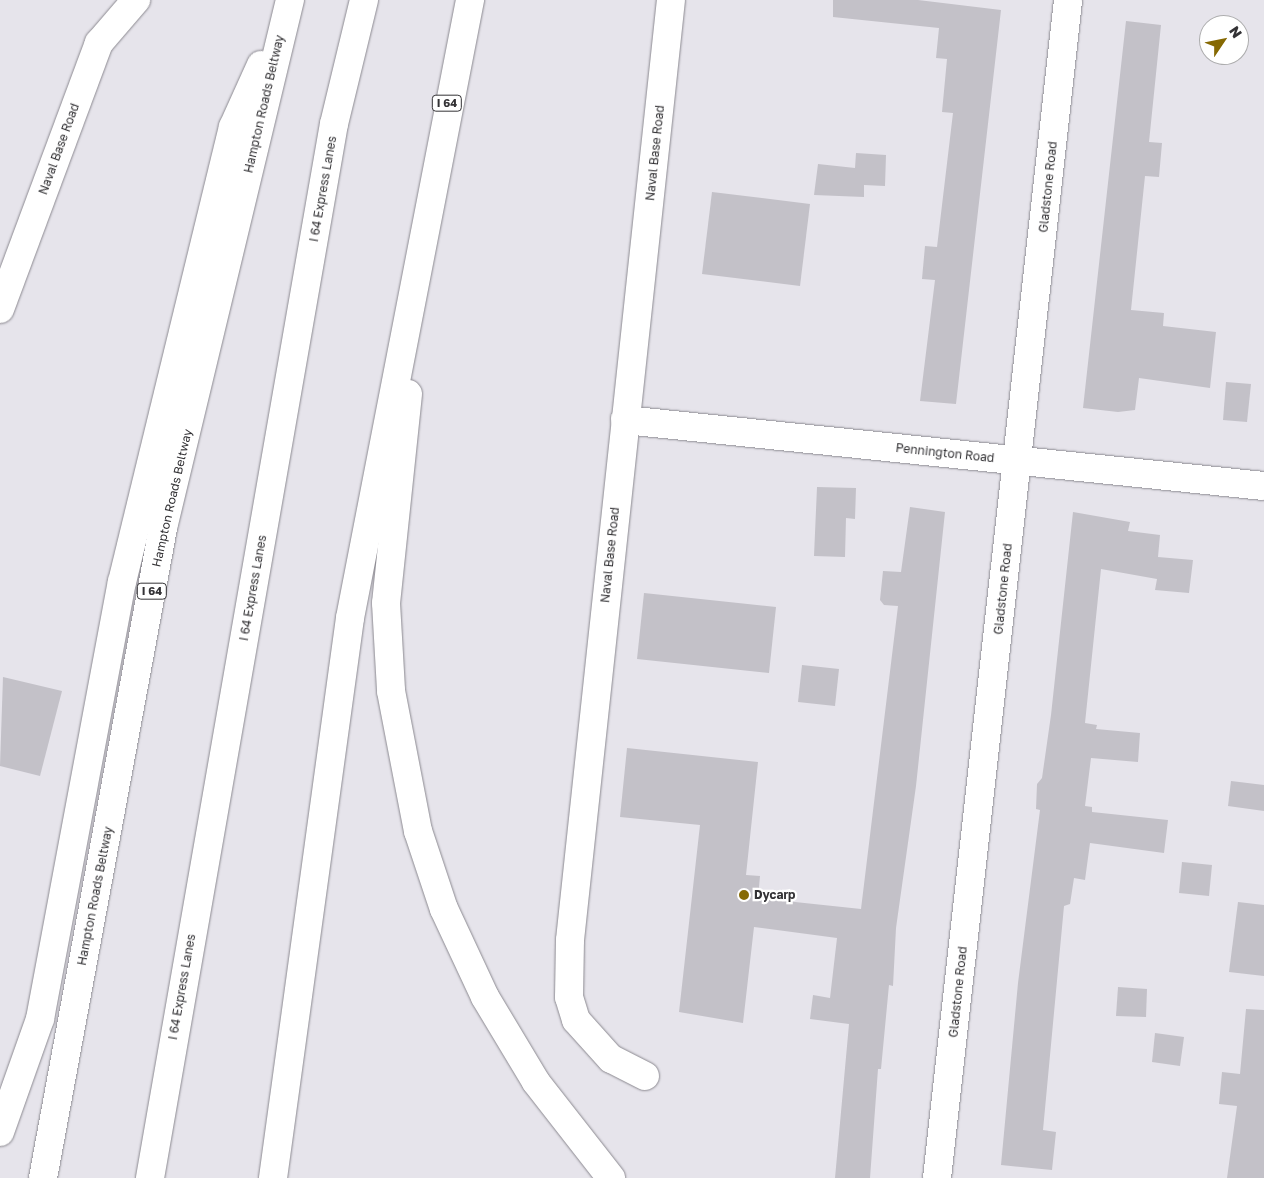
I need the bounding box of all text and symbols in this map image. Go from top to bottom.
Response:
north arrow [1199,15,1249,65]
text: N [1226,23,1246,41]
street label: Hampton Roads Beltway [241,34,287,174]
road number: I 64 [431,95,463,112]
street label: Naval Base Road [36,101,82,197]
street label: Naval Base Road [643,104,667,202]
street label: I 64 Express Lanes [307,135,339,243]
street label: Gladstone Road [1036,141,1060,233]
street label: Hampton Roads Beltway [149,428,195,568]
street label: Pennington Road [895,441,995,465]
street label: Naval Base Road [598,506,622,604]
street label: I 64 Express Lanes [237,534,269,642]
street label: Gladstone Road [991,543,1015,635]
road number: I 64 [136,582,168,600]
street label: Hampton Roads Beltway [74,825,116,967]
place label: Dycarp [754,888,795,902]
marker: Dycarp [738,889,750,901]
street label: I 64 Express Lanes [166,933,198,1041]
street label: Gladstone Road [946,946,970,1038]

